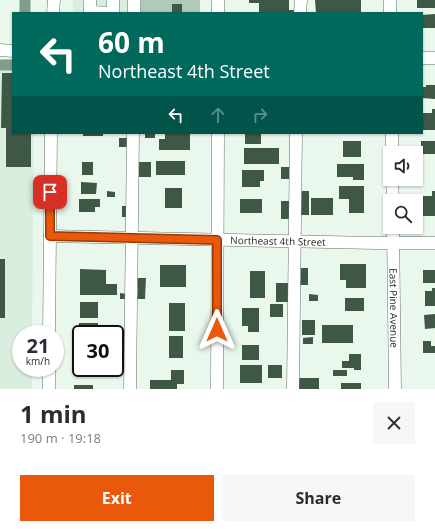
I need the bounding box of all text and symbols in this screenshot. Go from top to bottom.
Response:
text: 60 m [98,23,165,61]
icon: left [32,28,84,80]
text: Northeast 4th Street [98,59,270,83]
icon: left [165,104,187,126]
icon: ahead [207,104,229,126]
icon: right [249,104,271,126]
map controls [383,146,423,234]
button: sound [383,146,423,186]
pin [33,175,67,209]
icon: arrive [39,181,61,203]
button: search [383,194,423,234]
street label: Northeast 4th Street [230,233,326,249]
street label: East Pine Avenue [387,268,401,348]
position arrow [196,309,238,351]
speed limit sign: 30 [72,325,124,377]
text: 21 [27,332,49,359]
text: km/h [26,354,50,368]
text: 1 min [20,397,87,430]
button: close [373,402,415,444]
text: 190 m · 19:18 [20,429,101,447]
button: Exit [20,475,214,521]
button: Share [222,475,415,521]

